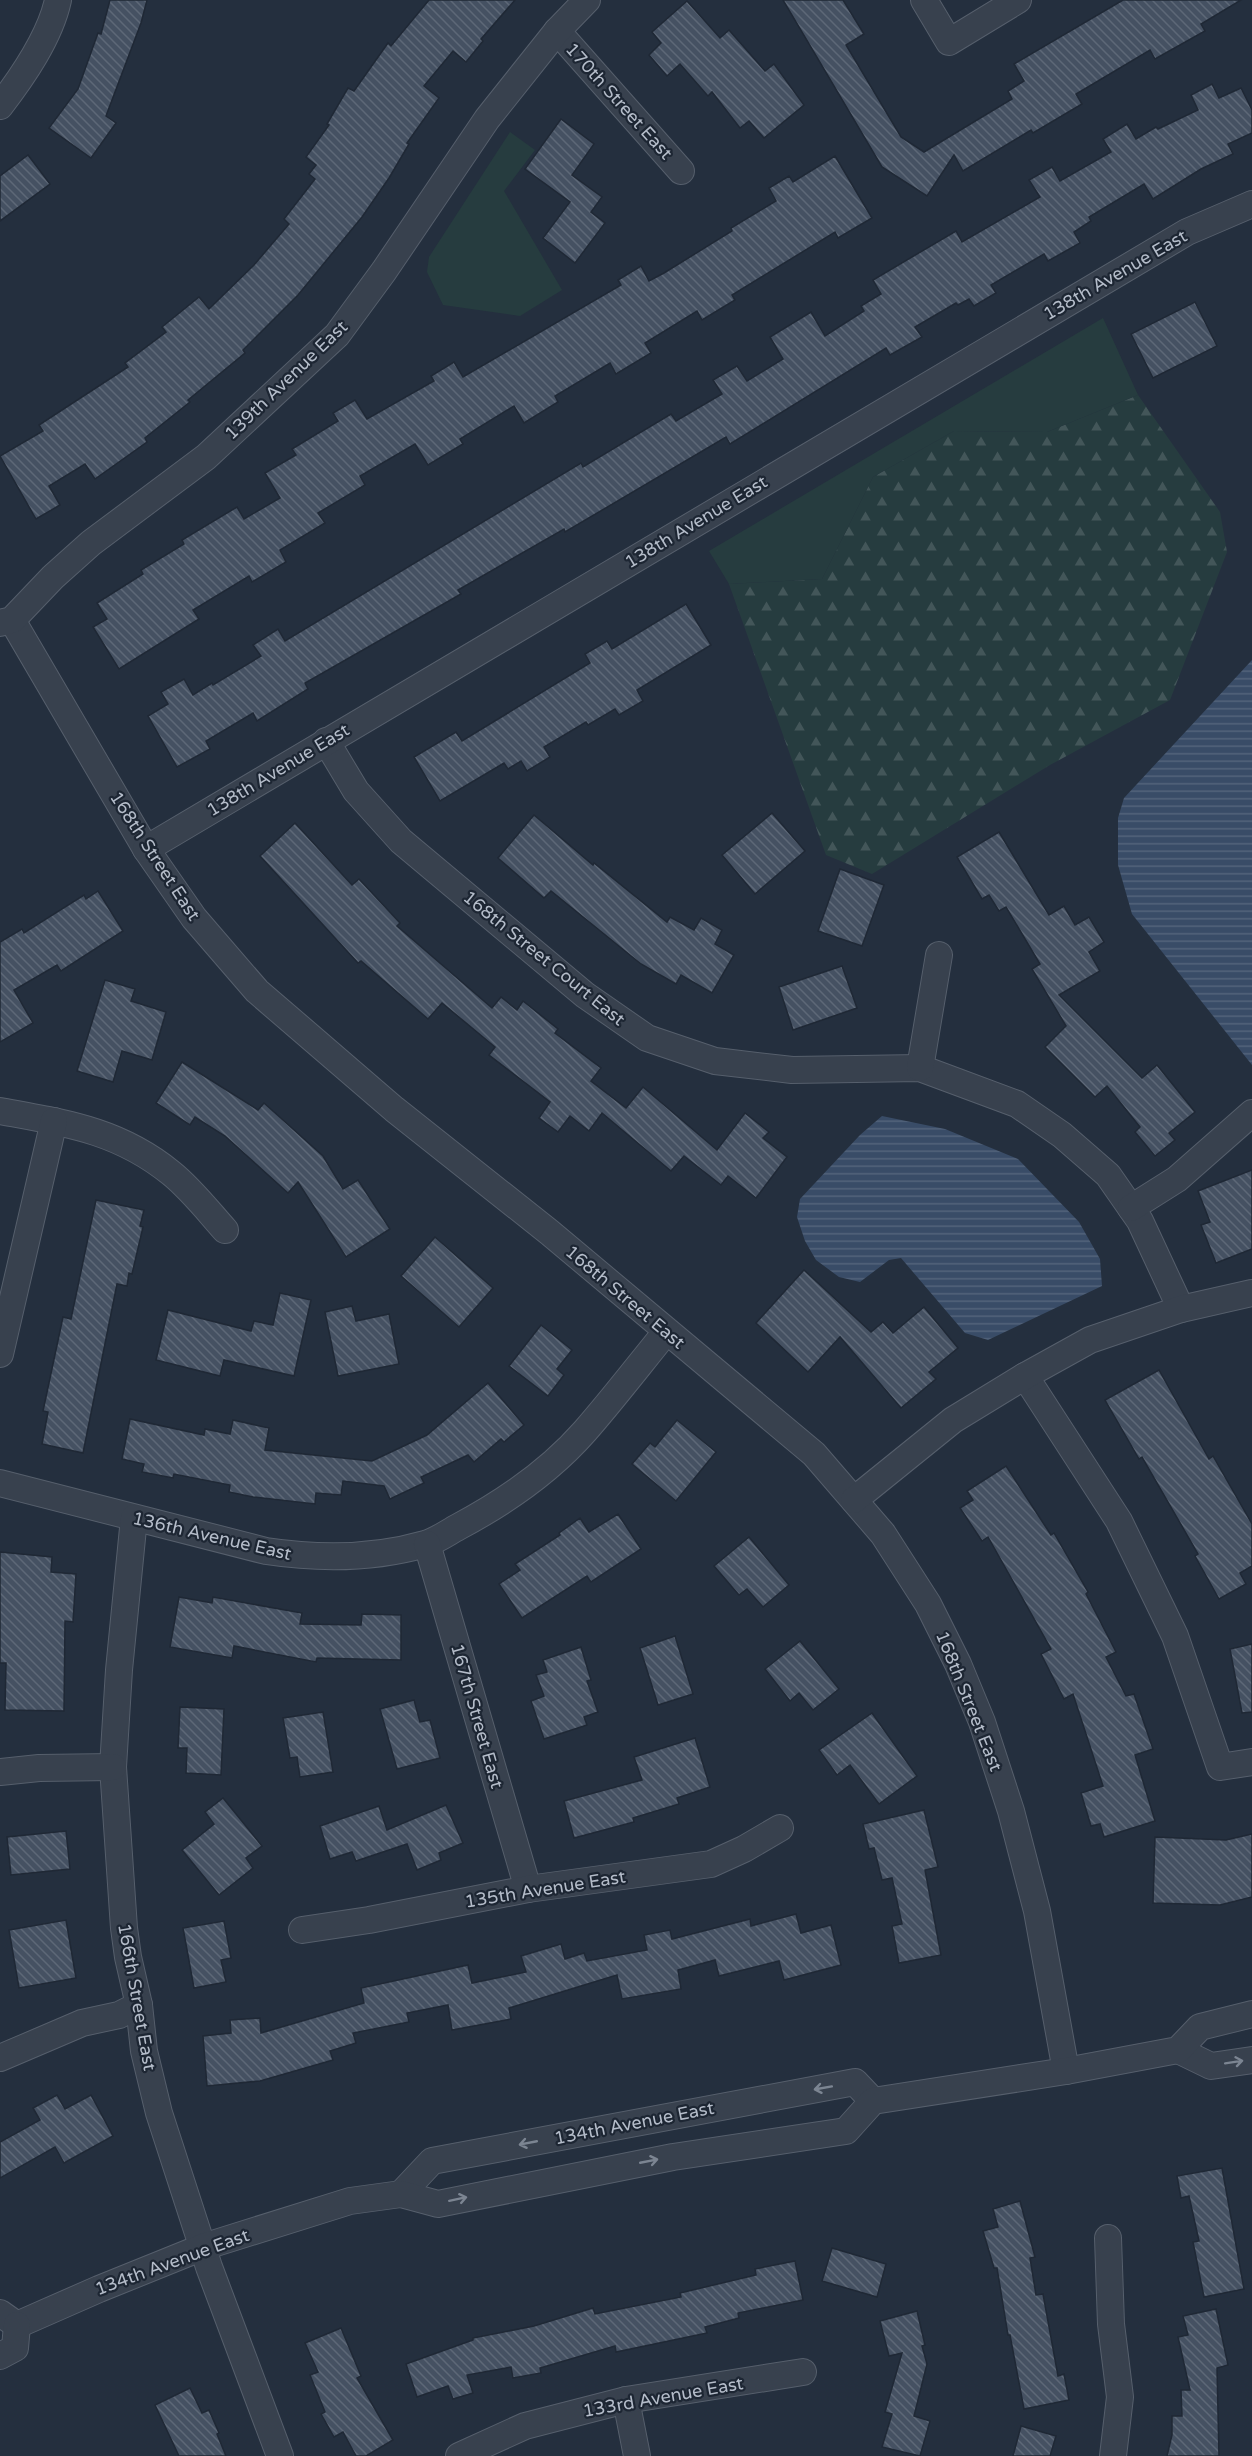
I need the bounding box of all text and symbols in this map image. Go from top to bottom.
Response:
street label: 170th Street East [561,38,677,164]
street label: 138th Avenue East [1039,225,1191,325]
street label: 139th Avenue East [220,316,352,444]
street label: 138th Avenue East [621,471,771,573]
street label: 138th Avenue East [203,719,353,821]
street label: 168th Street East [105,787,205,925]
street label: 168th Street Court East [459,886,630,1030]
street label: 168th Street East [561,1241,689,1354]
street label: 136th Avenue East [130,1507,294,1565]
street label: 168th Street East [931,1628,1007,1775]
street label: 167th Street East [446,1641,508,1791]
street label: 135th Avenue East [463,1865,627,1913]
street label: 166th Street East [113,1921,161,2073]
one-way arrow [1224,2057,1243,2068]
one-way arrow [814,2082,834,2093]
street label: 134th Avenue East [552,2097,716,2149]
one-way arrow [519,2138,539,2149]
one-way arrow [639,2155,658,2166]
one-way arrow [448,2193,467,2205]
street label: 134th Avenue East [92,2224,252,2300]
street label: 133rd Avenue East [581,2372,745,2422]

